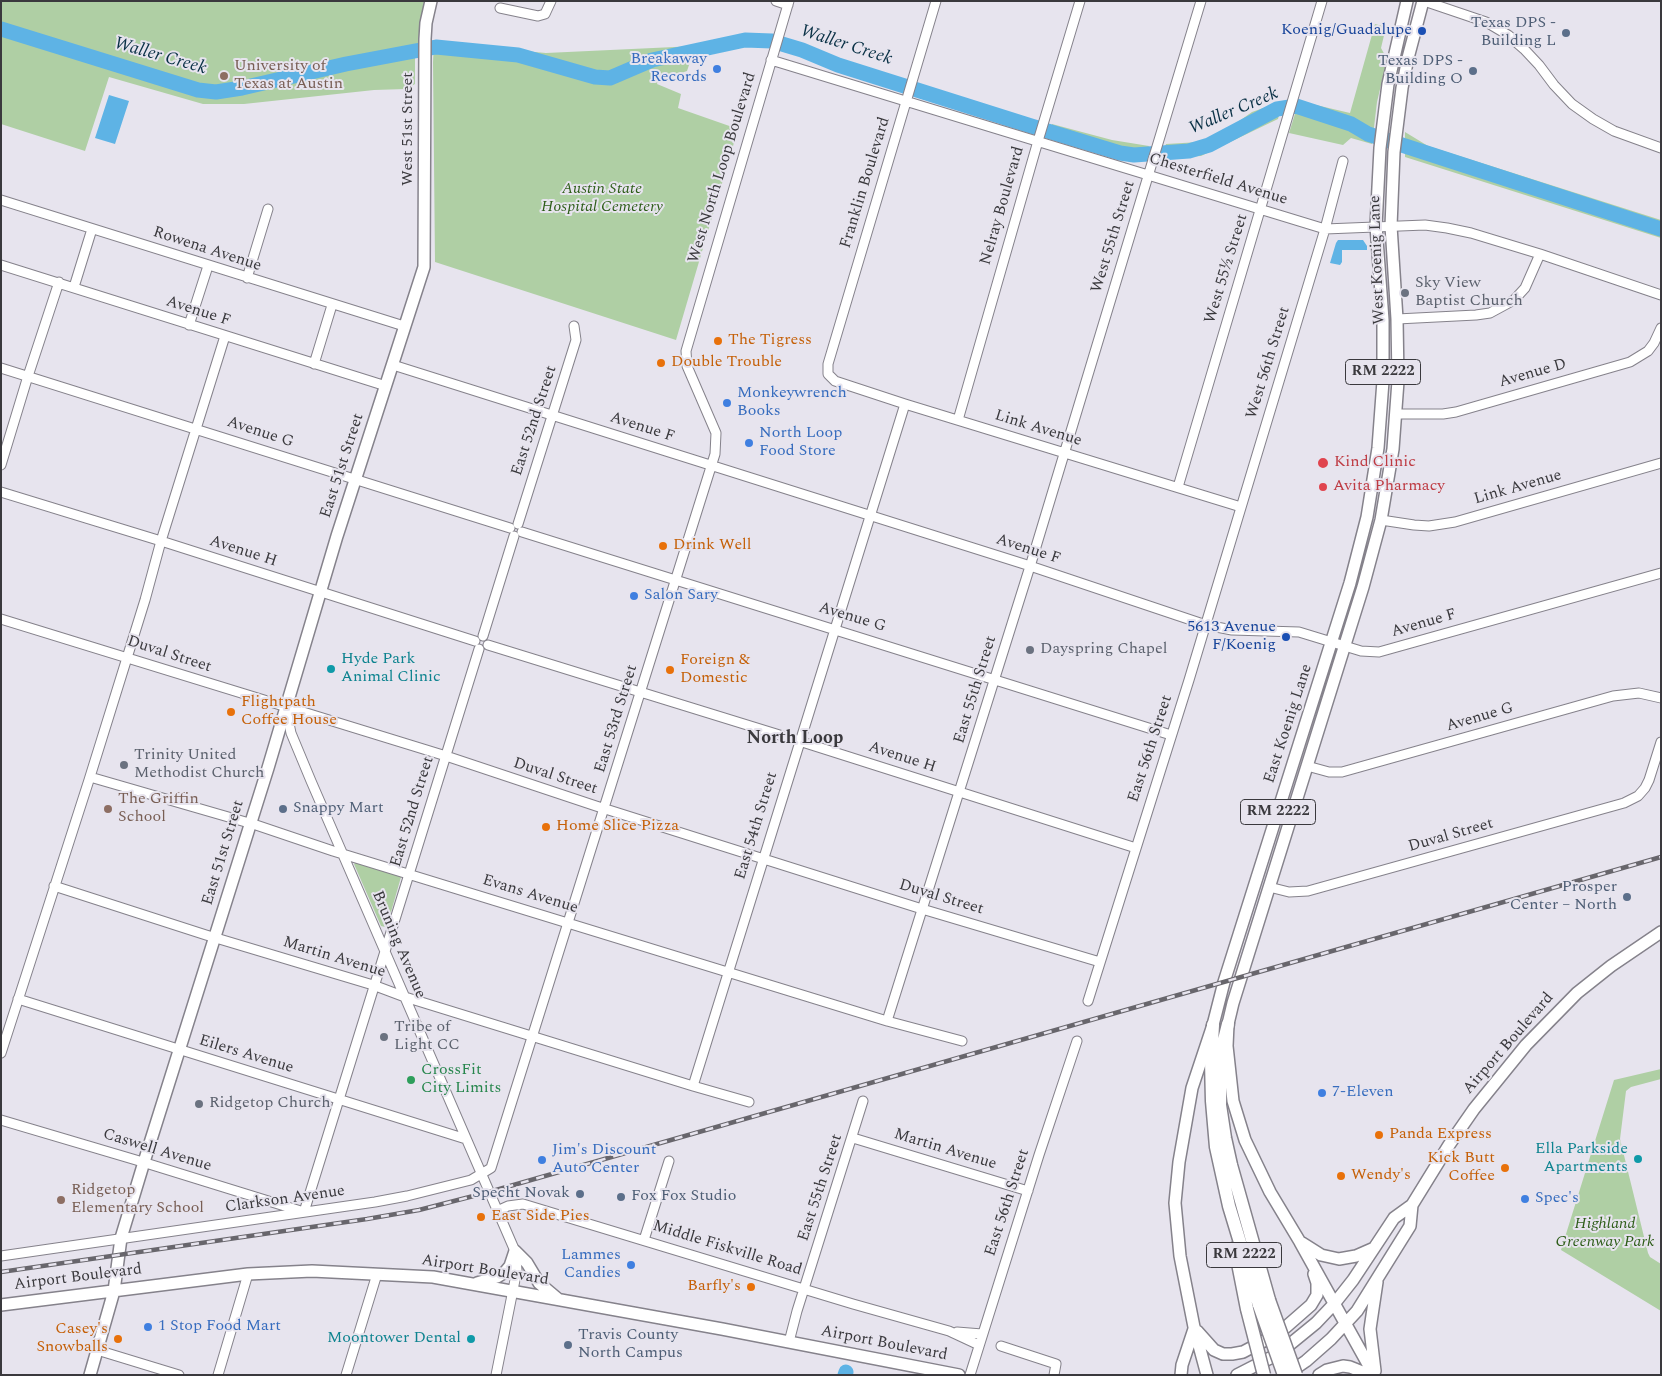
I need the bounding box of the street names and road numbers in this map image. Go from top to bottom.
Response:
street label: West North Loop Boulevard [685,70,761,266]
street label: West 51st Street [399,72,419,186]
street label: Franklin Boulevard [837,115,895,251]
street label: Nelray Boulevard [977,144,1029,268]
street label: Chesterfield Avenue [1146,150,1290,210]
street label: West 55th Street [1088,178,1140,296]
street label: West Koenig Lane [1366,195,1390,325]
street label: West 55½ Street [1201,212,1253,326]
street label: Rowena Avenue [150,223,264,277]
street label: Avenue F [163,293,233,331]
street label: West 56th Street [1243,304,1295,422]
street label: Avenue D [1497,355,1569,393]
road number: RM 2222 [1346,360,1420,384]
street label: East 52nd Street [508,363,562,479]
street label: Link Avenue [992,407,1084,451]
street label: Avenue F [607,409,677,447]
street label: East 51st Street [317,411,369,521]
street label: Avenue G [224,413,296,453]
street label: Link Avenue [1472,466,1564,510]
street label: Avenue F [993,531,1063,569]
street label: Avenue H [207,532,279,572]
street label: Avenue G [816,599,888,637]
street label: Avenue F [1389,606,1459,642]
street label: Duval Street [124,632,214,678]
street label: East 55th Street [951,634,1001,746]
street label: East Koenig Lane [1261,662,1317,786]
street label: East 53rd Street [591,663,643,775]
street label: East 56th Street [1125,693,1177,805]
street label: Avenue G [1444,699,1516,737]
street label: Avenue H [866,738,938,778]
street label: East 52nd Street [387,754,439,870]
street label: Duval Street [510,754,600,800]
street label: East 54th Street [732,770,782,882]
street label: East 51st Street [199,798,249,908]
road number: RM 2222 [1240,800,1316,824]
street label: Duval Street [1406,815,1496,857]
street label: Evans Avenue [480,871,580,919]
street label: Duval Street [896,876,986,920]
street label: Bruning Avenue [367,888,429,1002]
street label: Martin Avenue [280,933,388,983]
street label: Airport Boulevard [1460,989,1558,1099]
street label: Eilers Avenue [196,1031,296,1079]
street label: Caswell Avenue [100,1125,214,1177]
street label: Martin Avenue [891,1125,999,1175]
street label: East 55th Street [795,1132,847,1244]
street label: East 56th Street [982,1147,1034,1259]
street label: Clarkson Avenue [224,1182,346,1218]
street label: Middle Fiskville Road [650,1217,804,1281]
road number: RM 2222 [1206,1242,1282,1268]
street label: Airport Boulevard [420,1251,550,1291]
street label: Airport Boulevard [13,1261,143,1295]
street label: Airport Boulevard [819,1322,949,1366]

